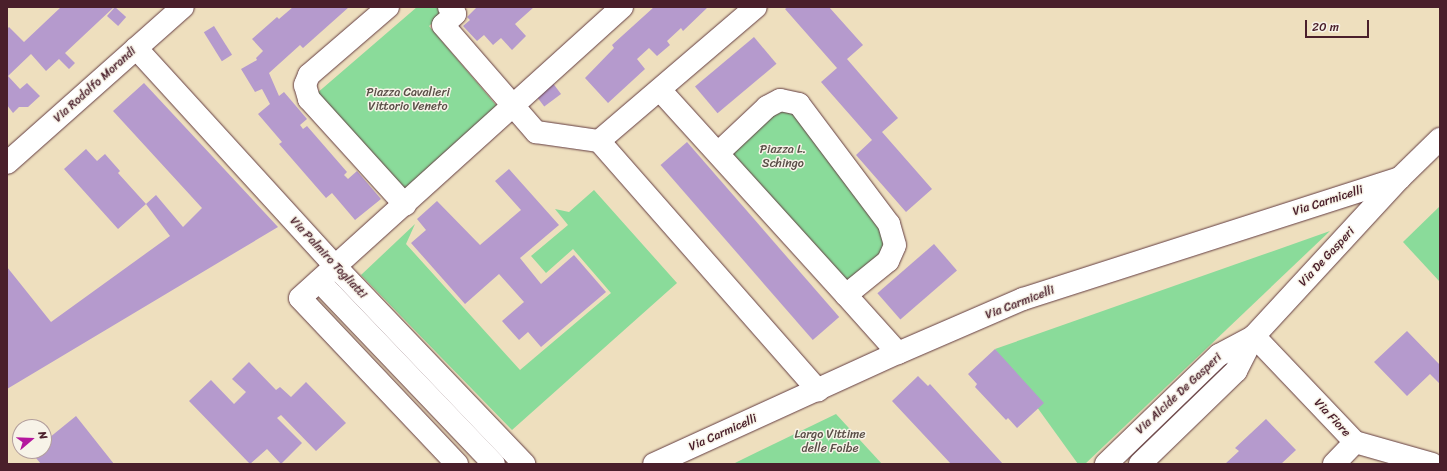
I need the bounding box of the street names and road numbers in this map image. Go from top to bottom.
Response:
street label: Via Rodolfo Morandi [51,44,139,126]
street label: Via Carmicelli [1291,183,1365,219]
street label: Via Palmiro Togliatti [286,214,370,302]
street label: Via De Gasperi [1296,224,1358,290]
street label: Via Carmicelli [984,283,1056,323]
street label: Via Alcide De Gasperi [1133,351,1225,437]
street label: Via Fiore [1311,396,1353,440]
street label: Via Carmicelli [687,412,759,454]

